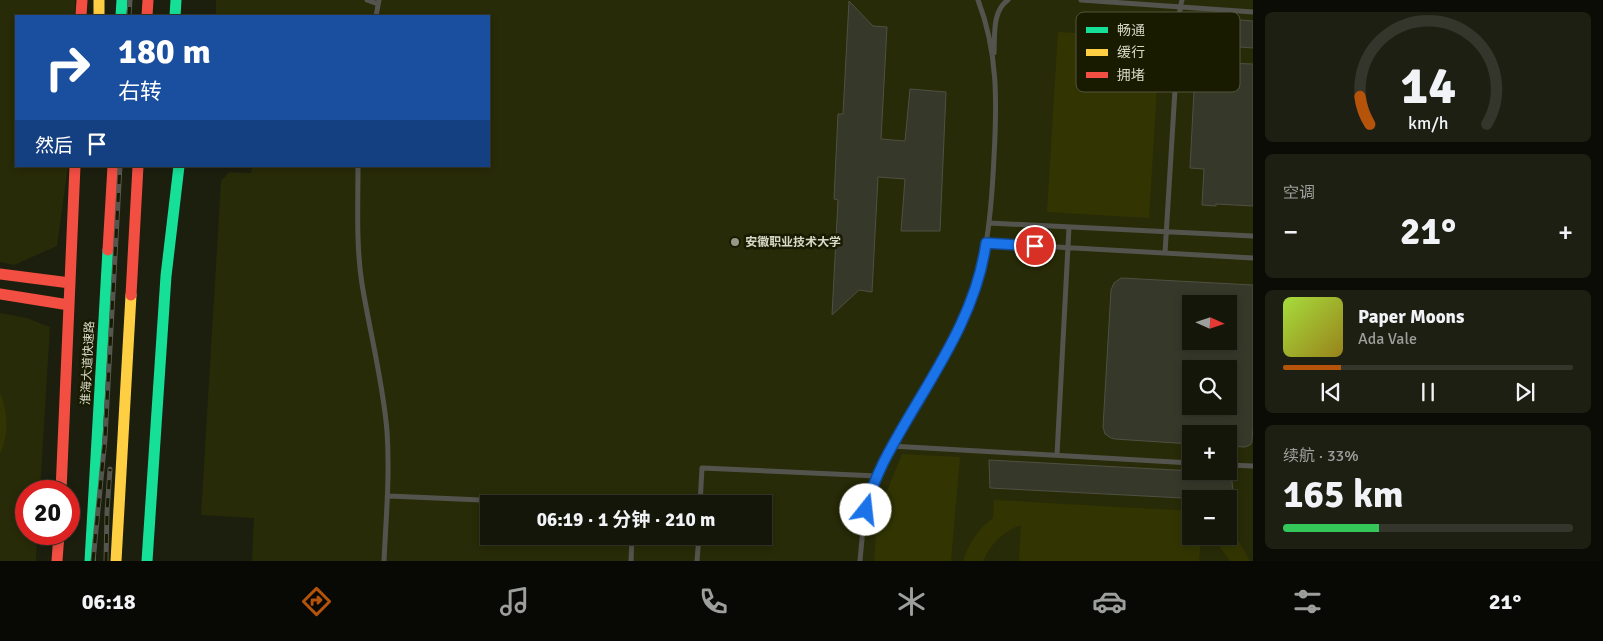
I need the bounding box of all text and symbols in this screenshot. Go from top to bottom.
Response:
legend [1076,12,1240,92]
text: 畅通 [1117,22,1145,39]
text: 180 m [118,30,211,73]
icon: right [35,35,100,100]
text: 缓行 [1117,44,1145,61]
text: 14 [1400,54,1456,118]
text: 拥堵 [1117,67,1145,84]
text: 右转 [118,78,162,105]
text: km/h [1408,112,1448,134]
icon: arrive [83,130,111,158]
text: 然后 [35,134,73,158]
text: 空调 [1283,183,1315,203]
text: 21° [1400,208,1456,255]
text: − [1283,215,1298,249]
text: + [1558,215,1573,249]
pin [1014,225,1056,267]
icon: arrive [1021,232,1049,260]
place label: 安徽职业技术大学 [745,235,841,250]
marker: 安徽职业技术大学 [729,236,741,248]
north arrow [1182,295,1238,350]
map controls [1182,295,1237,545]
text: Paper Moons [1358,305,1464,329]
street label: 淮海大道快速路 [78,321,98,405]
text: Ada Vale [1358,329,1417,349]
button: search [1182,360,1237,415]
icon: previous [1317,378,1345,406]
icon: pause [1414,378,1442,406]
icon: next [1511,378,1539,406]
button: + [1182,425,1237,480]
text: 续航 · 33% [1283,446,1359,466]
text: 165 km [1283,471,1404,518]
speed limit sign: 20 [15,480,80,545]
position arrow [839,483,891,535]
button: − [1182,490,1237,545]
text: 06:19 · 1 分钟 · 210 m [537,508,715,532]
icon: directions [299,584,334,619]
icon: music [497,584,532,619]
icon: phone [696,584,731,619]
icon: climate [894,584,929,619]
icon: car [1092,584,1127,619]
icon: filters [1290,584,1325,619]
text: 06:18 [82,588,136,615]
text: 21° [1489,588,1521,615]

